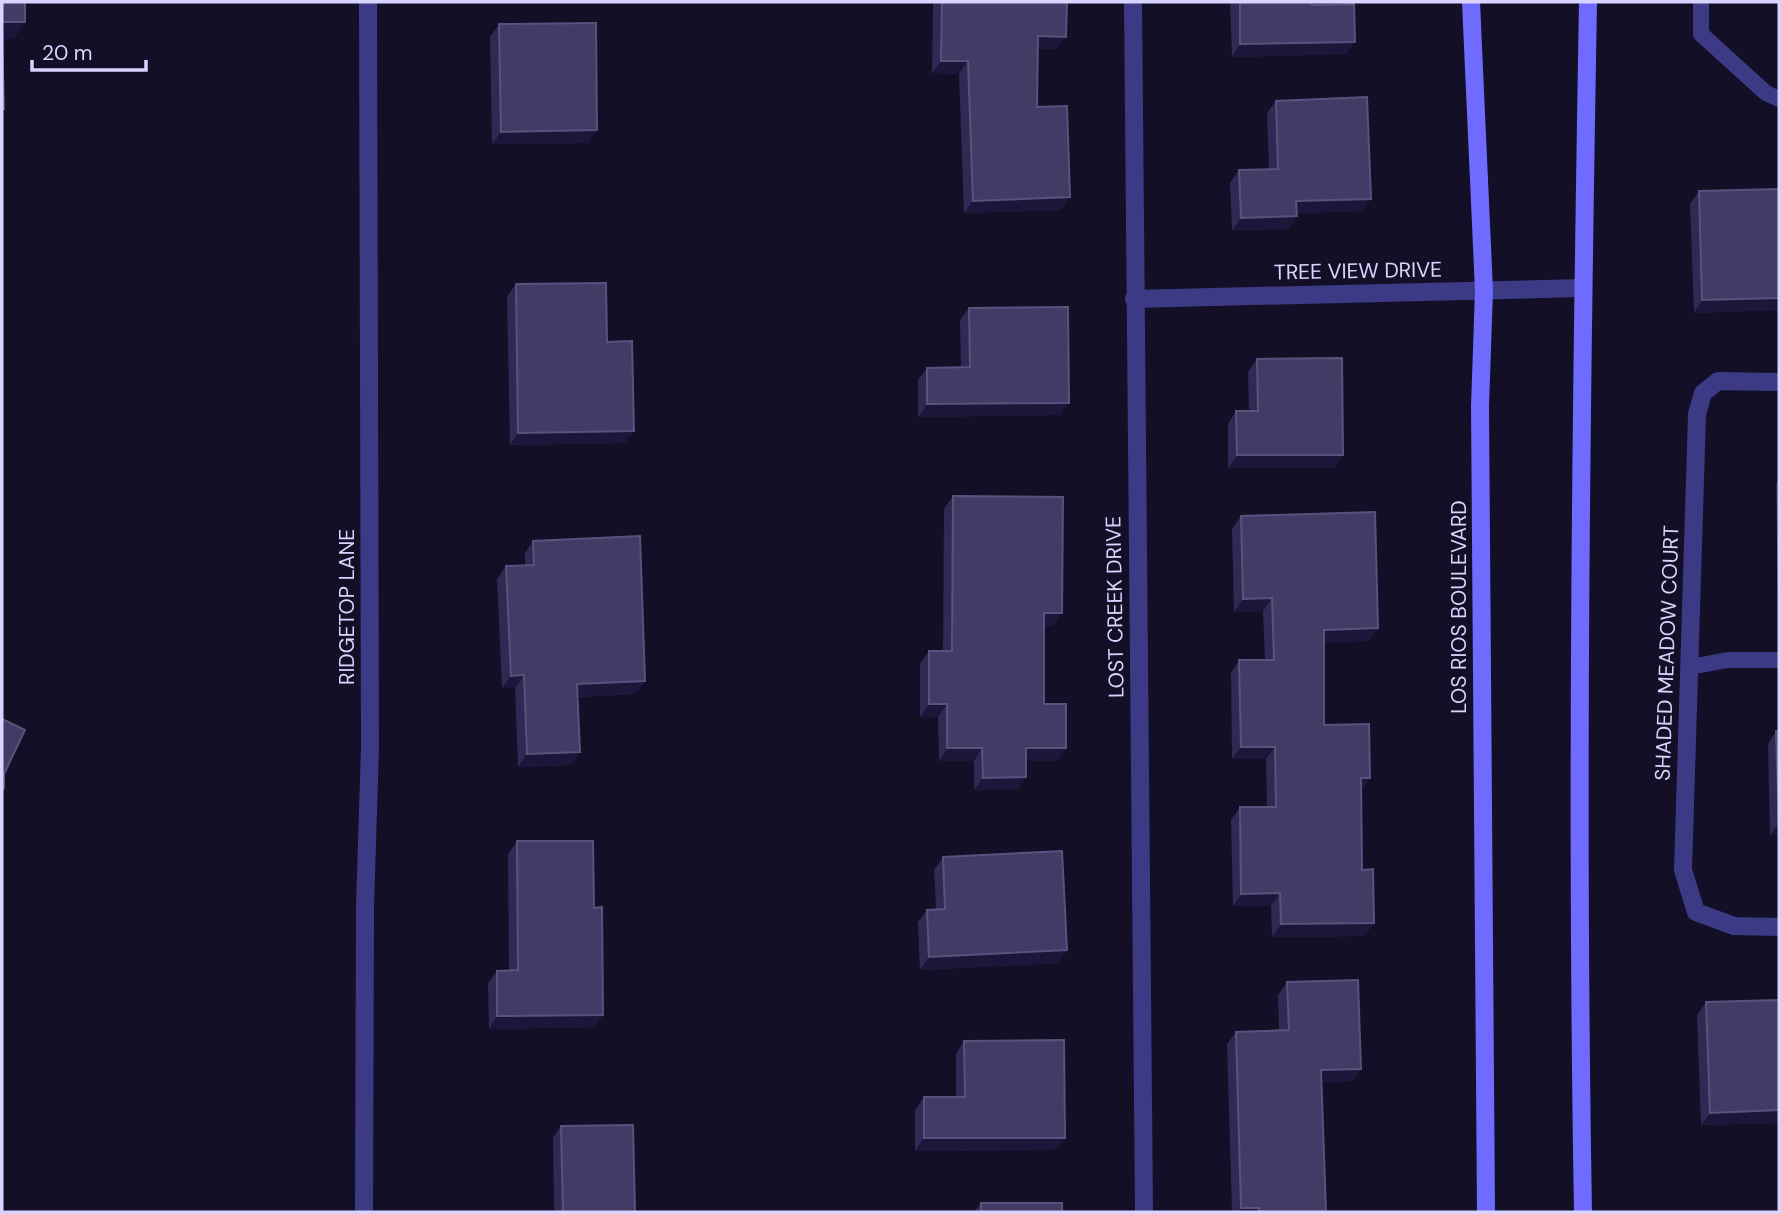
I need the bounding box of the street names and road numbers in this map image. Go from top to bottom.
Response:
street label: TREE VIEW DRIVE [1274,256,1442,286]
street label: LOS RIOS BOULEVARD [1445,500,1473,714]
street label: LOST CREEK DRIVE [1099,516,1131,698]
street label: SHADED MEADOW COURT [1649,525,1685,781]
street label: RIDGETOP LANE [333,529,361,685]

